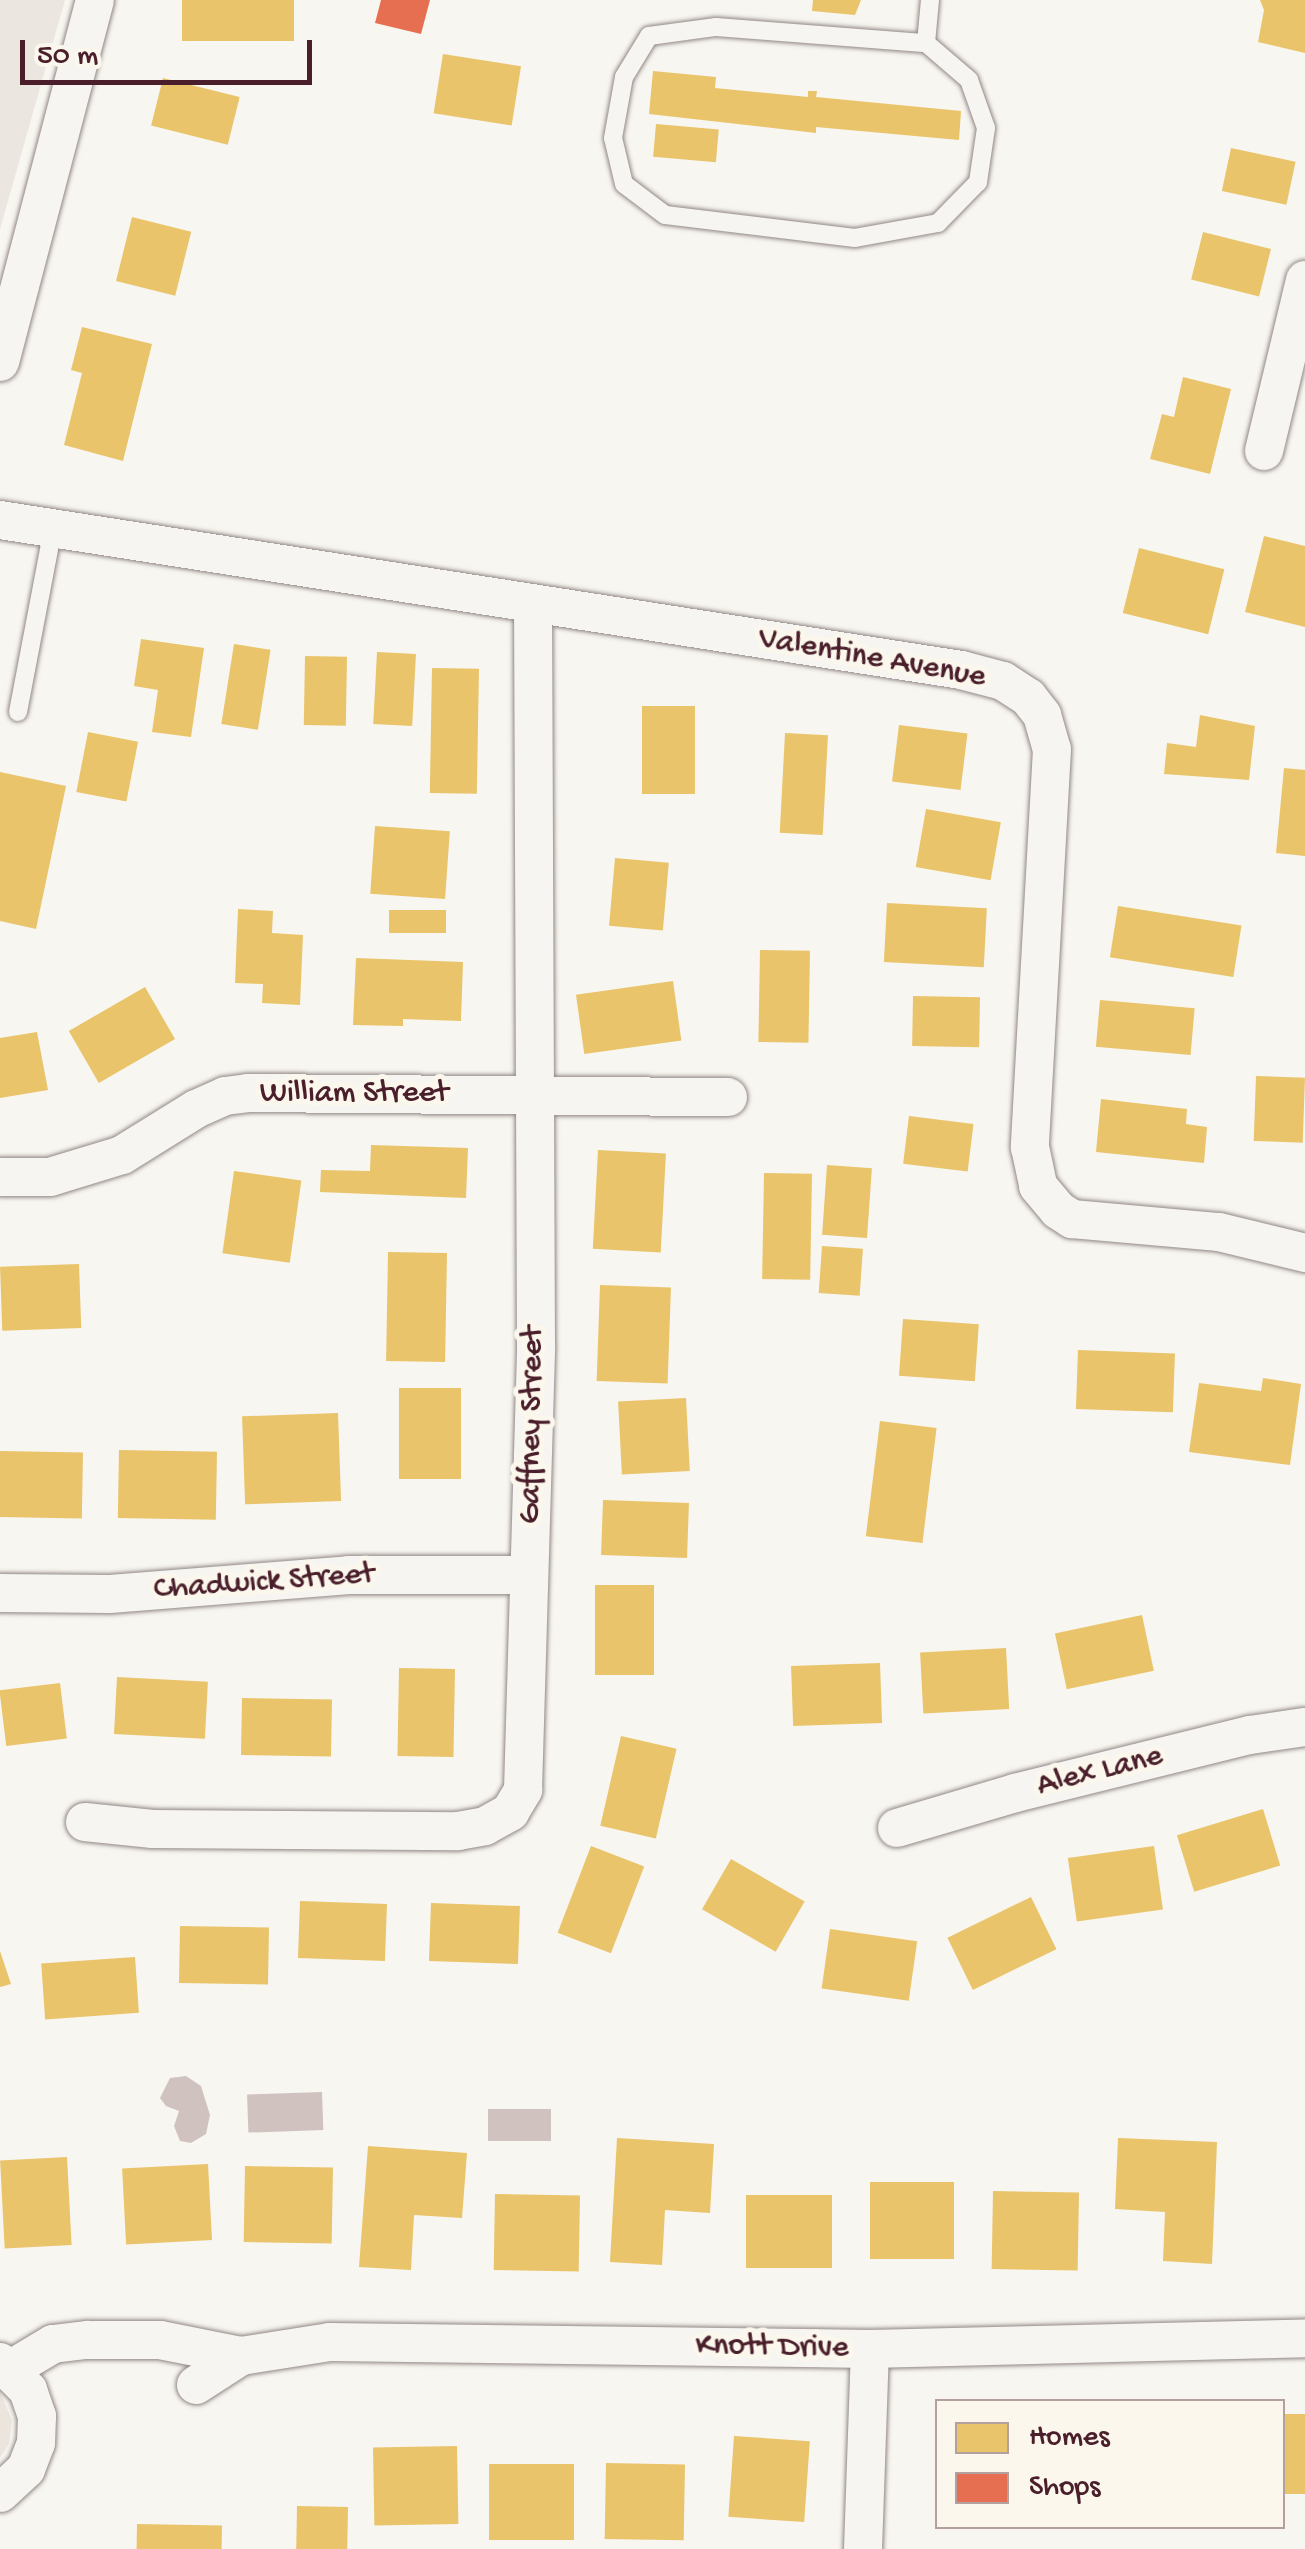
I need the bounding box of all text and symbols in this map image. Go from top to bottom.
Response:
scale bar [25,20,318,82]
text: 50 m [37,40,98,75]
street label: Valentine Avenue [755,620,989,698]
street label: William Street [260,1075,448,1113]
street label: Gaffney Street [512,1326,554,1524]
street label: Chadwick Street [153,1556,375,1610]
street label: Alex Lane [1033,1738,1167,1806]
street label: Knott Drive [695,2327,849,2369]
legend [935,2399,1285,2529]
text: Homes [1029,2421,1110,2456]
text: Shops [1029,2471,1100,2506]

